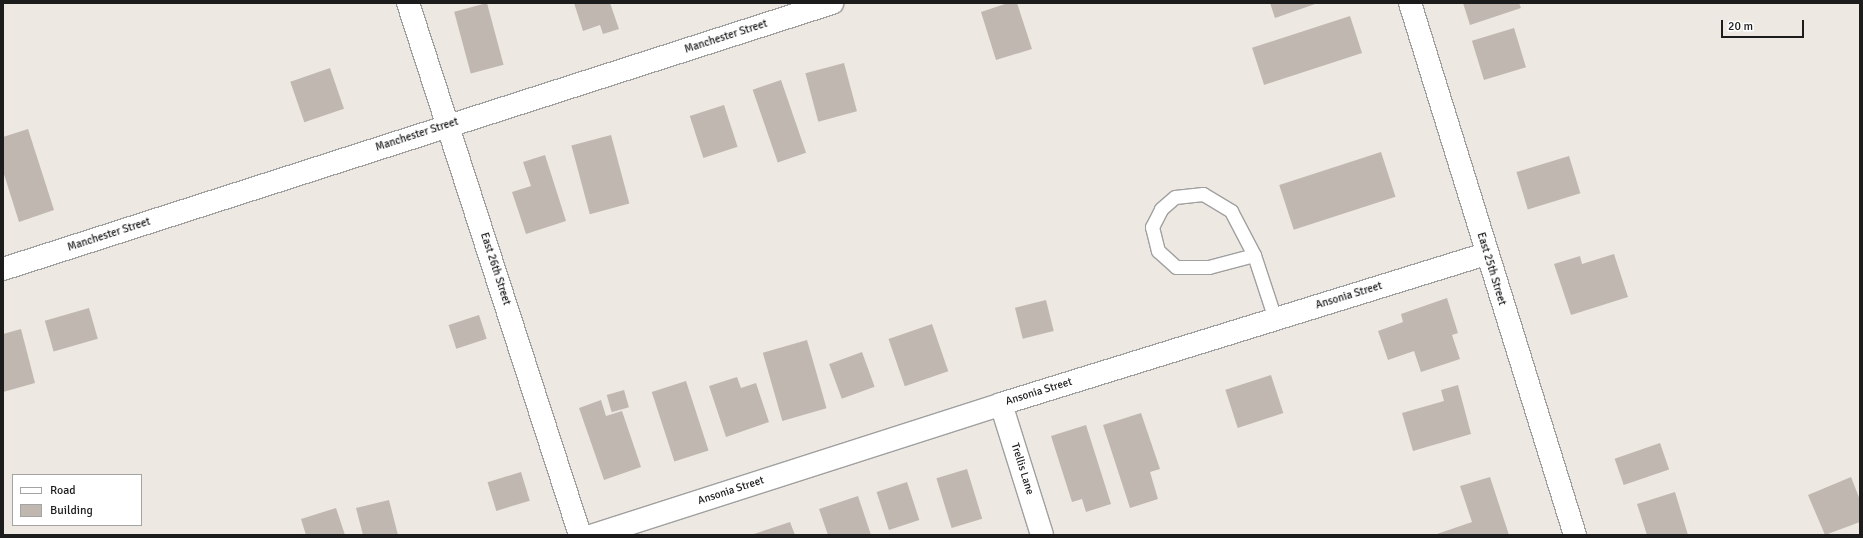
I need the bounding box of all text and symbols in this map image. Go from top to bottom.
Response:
scale bar [1723,12,1806,38]
street label: Manchester Street [683,17,769,57]
text: 20 m [1728,19,1753,34]
street label: Manchester Street [374,115,460,155]
street label: Manchester Street [66,215,152,255]
street label: East 26th Street [477,231,513,307]
street label: East 25th Street [1474,231,1508,307]
street label: Ansonia Street [1314,280,1384,312]
street label: Ansonia Street [1004,376,1074,408]
street label: Trellis Lane [1008,442,1036,496]
legend [12,474,142,526]
street label: Ansonia Street [696,474,766,508]
text: Road [50,483,76,498]
text: Building [50,503,93,518]

